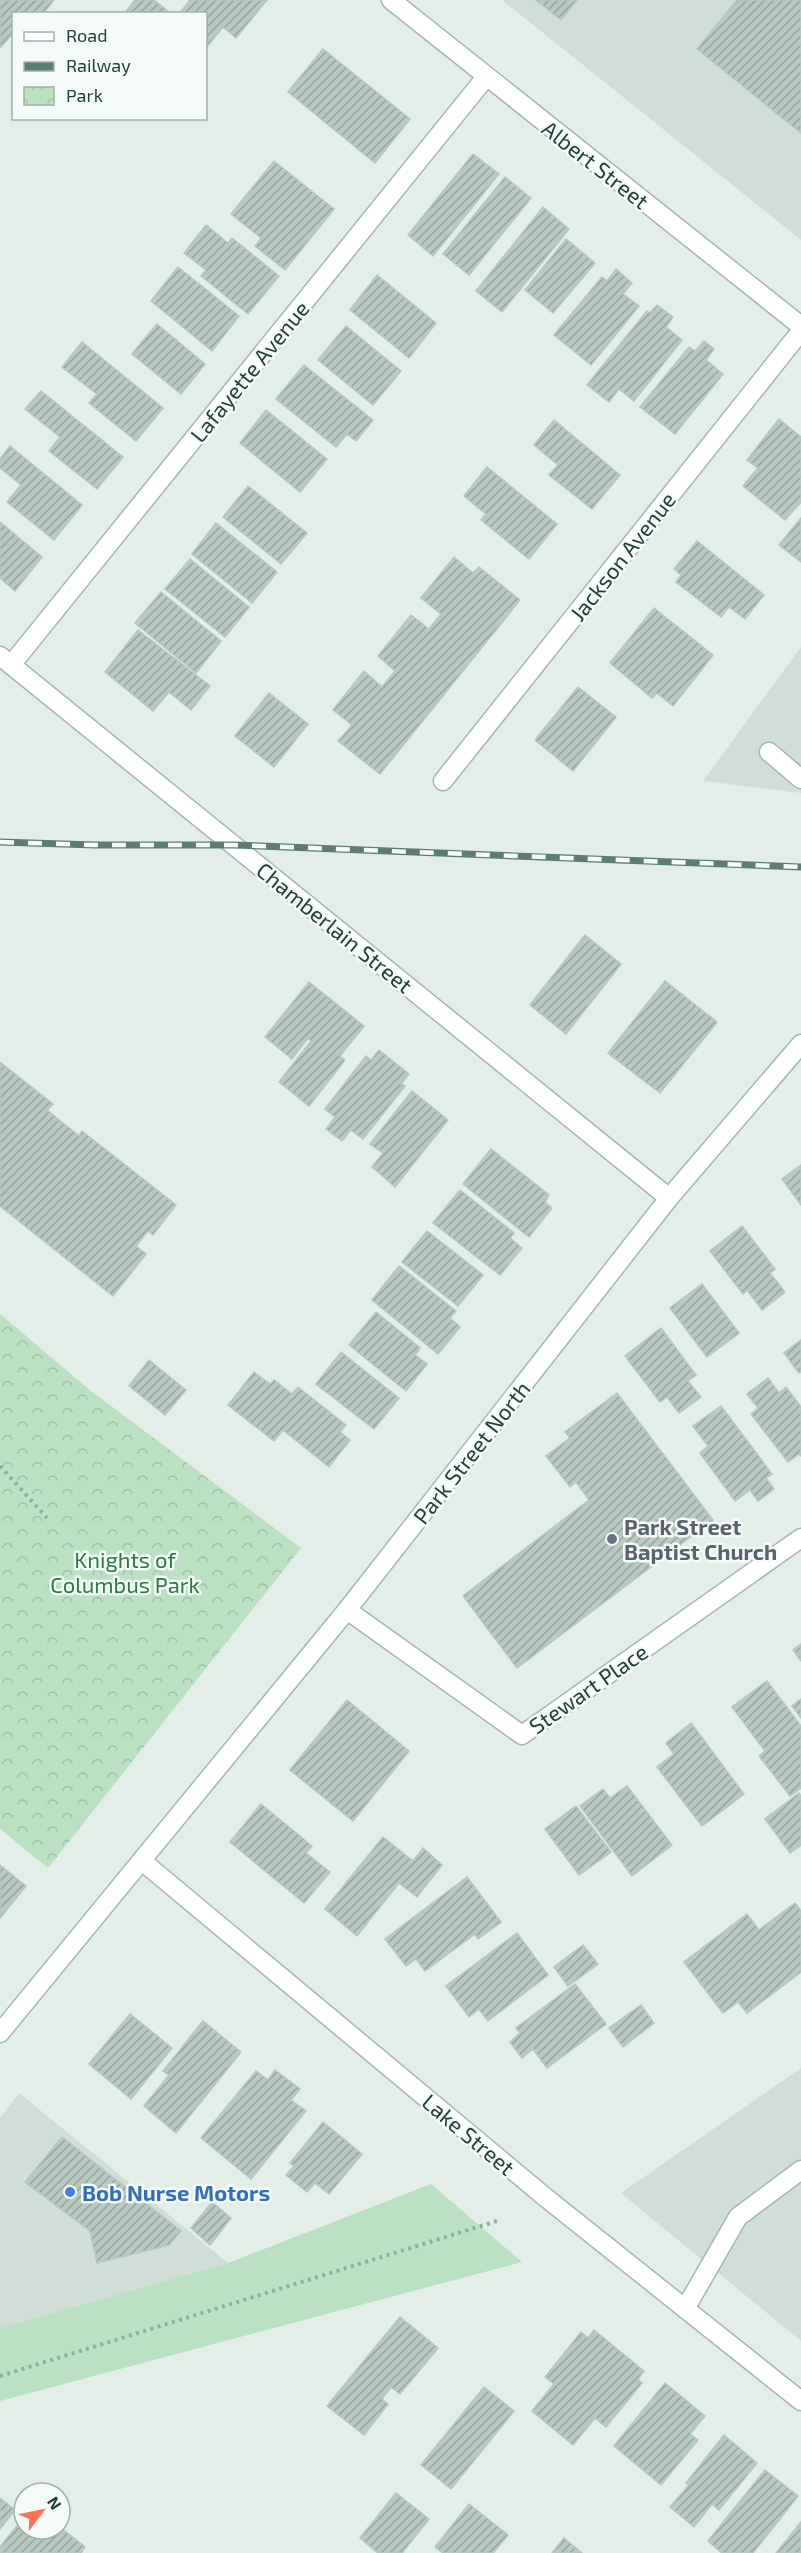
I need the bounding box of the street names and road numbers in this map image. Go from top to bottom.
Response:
street label: Albert Street [538,114,654,214]
street label: Lafayette Avenue [184,295,314,447]
street label: Jackson Avenue [564,487,680,625]
street label: Chamberlain Street [252,856,418,998]
street label: Park Street North [407,1376,535,1528]
street label: Stewart Place [524,1638,652,1738]
street label: Lake Street [418,2088,520,2180]

